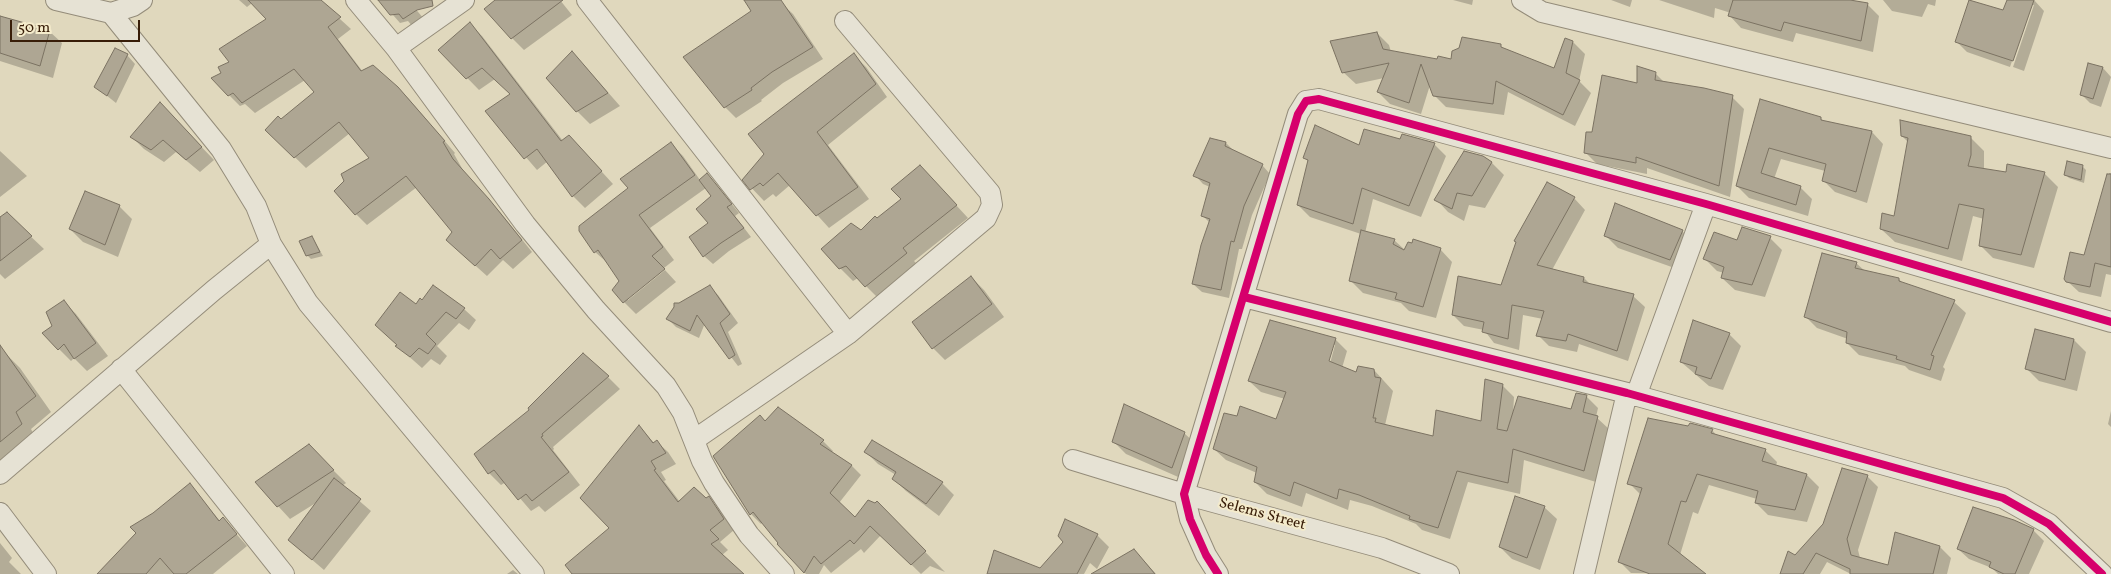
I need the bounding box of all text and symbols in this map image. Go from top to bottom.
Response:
scale bar [12,10,142,42]
text: 50 m [18,18,50,39]
street label: Selems Street [1217,495,1307,535]

